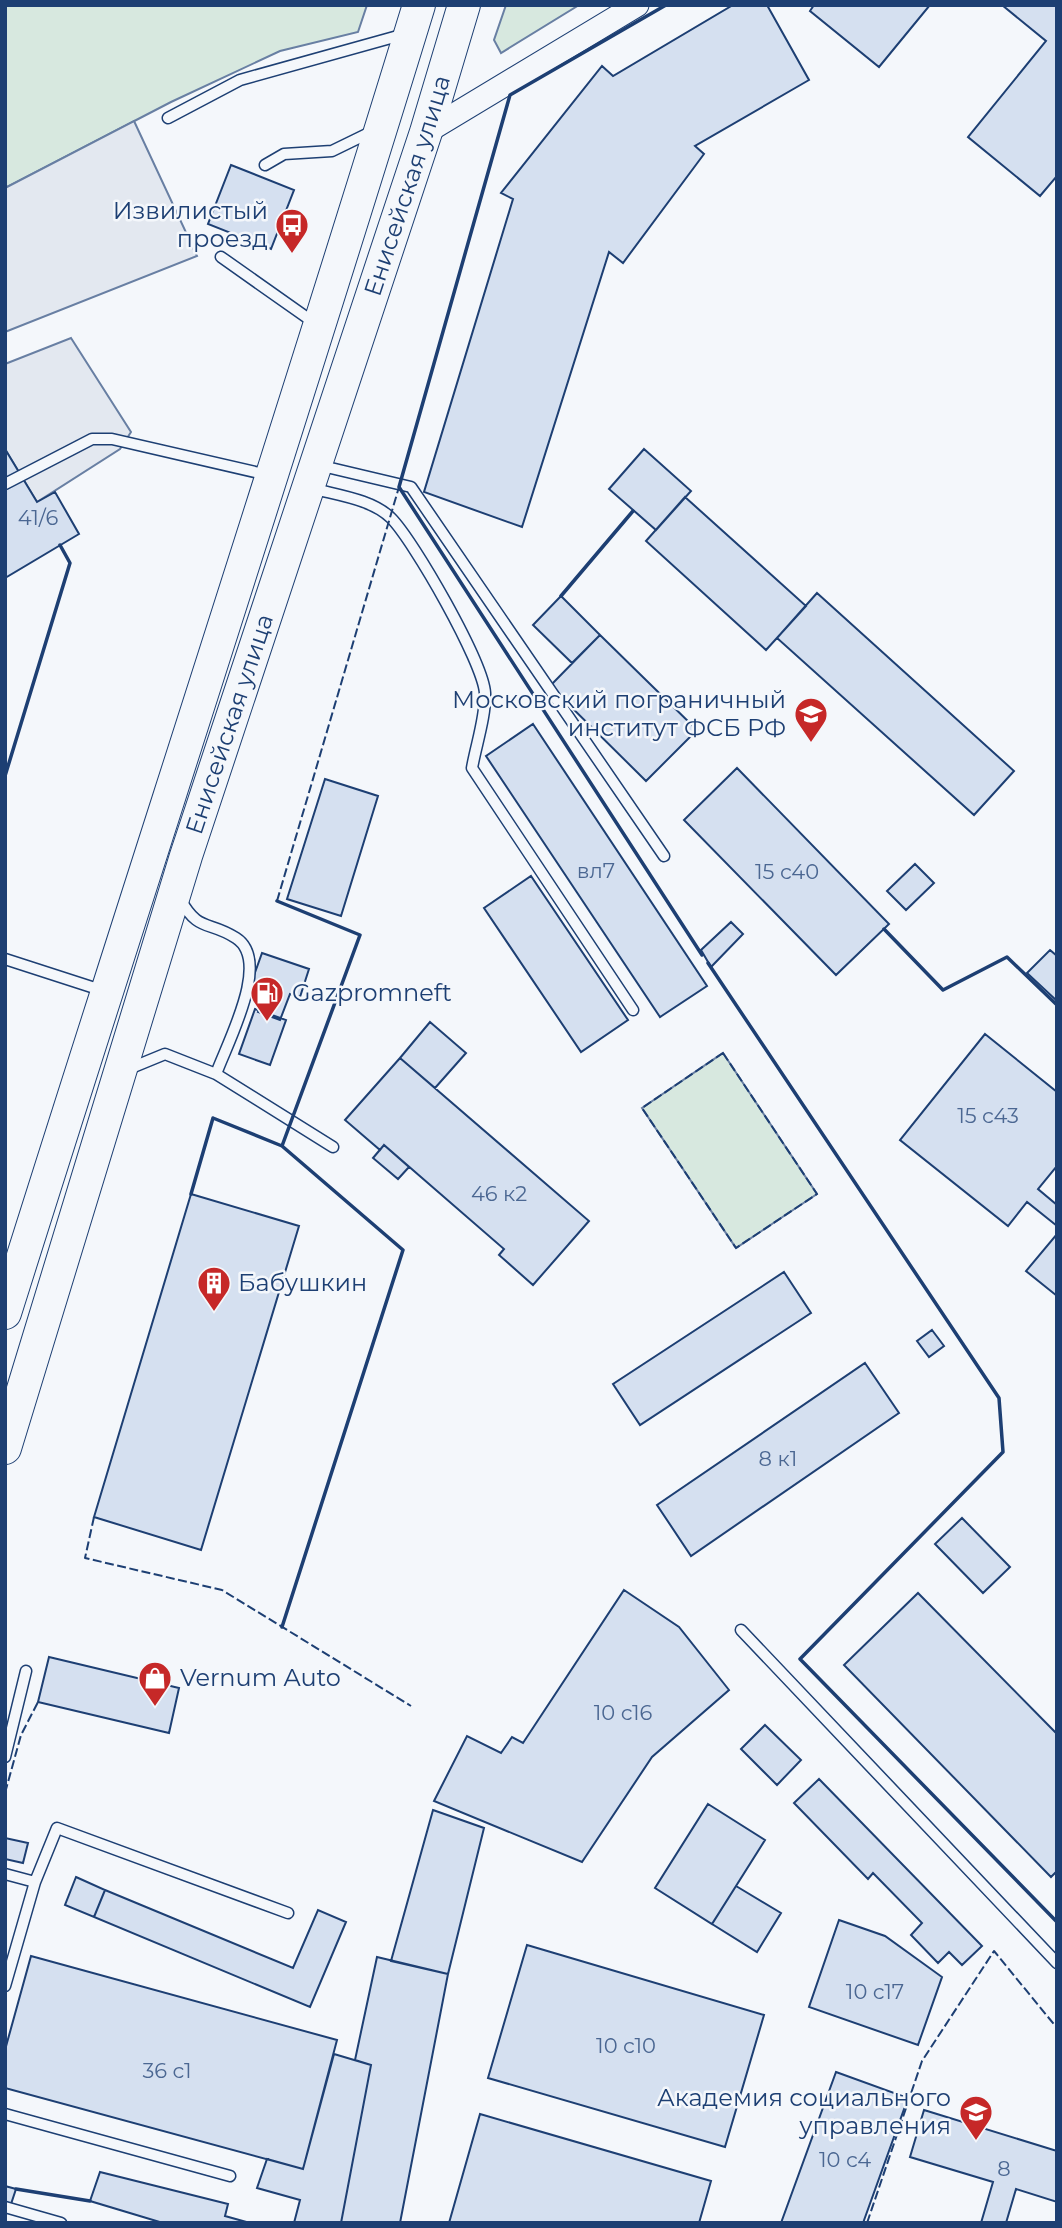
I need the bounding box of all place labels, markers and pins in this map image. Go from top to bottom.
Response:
place label: Извилистый проезд [113,196,268,253]
bus stop icon: Извилистый проезд [273,206,311,255]
place label: Московский пограничный институт ФСБ РФ [452,685,786,742]
school or university icon: Московский пограничный институт ФСБ РФ [792,695,830,744]
fuel station icon: Gazpromneft [248,974,286,1023]
place label: Gazpromneft [292,978,452,1007]
building icon: Бабушкин [195,1264,233,1313]
place label: Бабушкин [238,1268,367,1297]
shop icon: Vernum Auto [136,1659,174,1708]
place label: Vernum Auto [180,1663,341,1692]
place label: Академия социального управления [657,2083,951,2140]
school or university icon: Академия социального управления [957,2093,995,2142]

